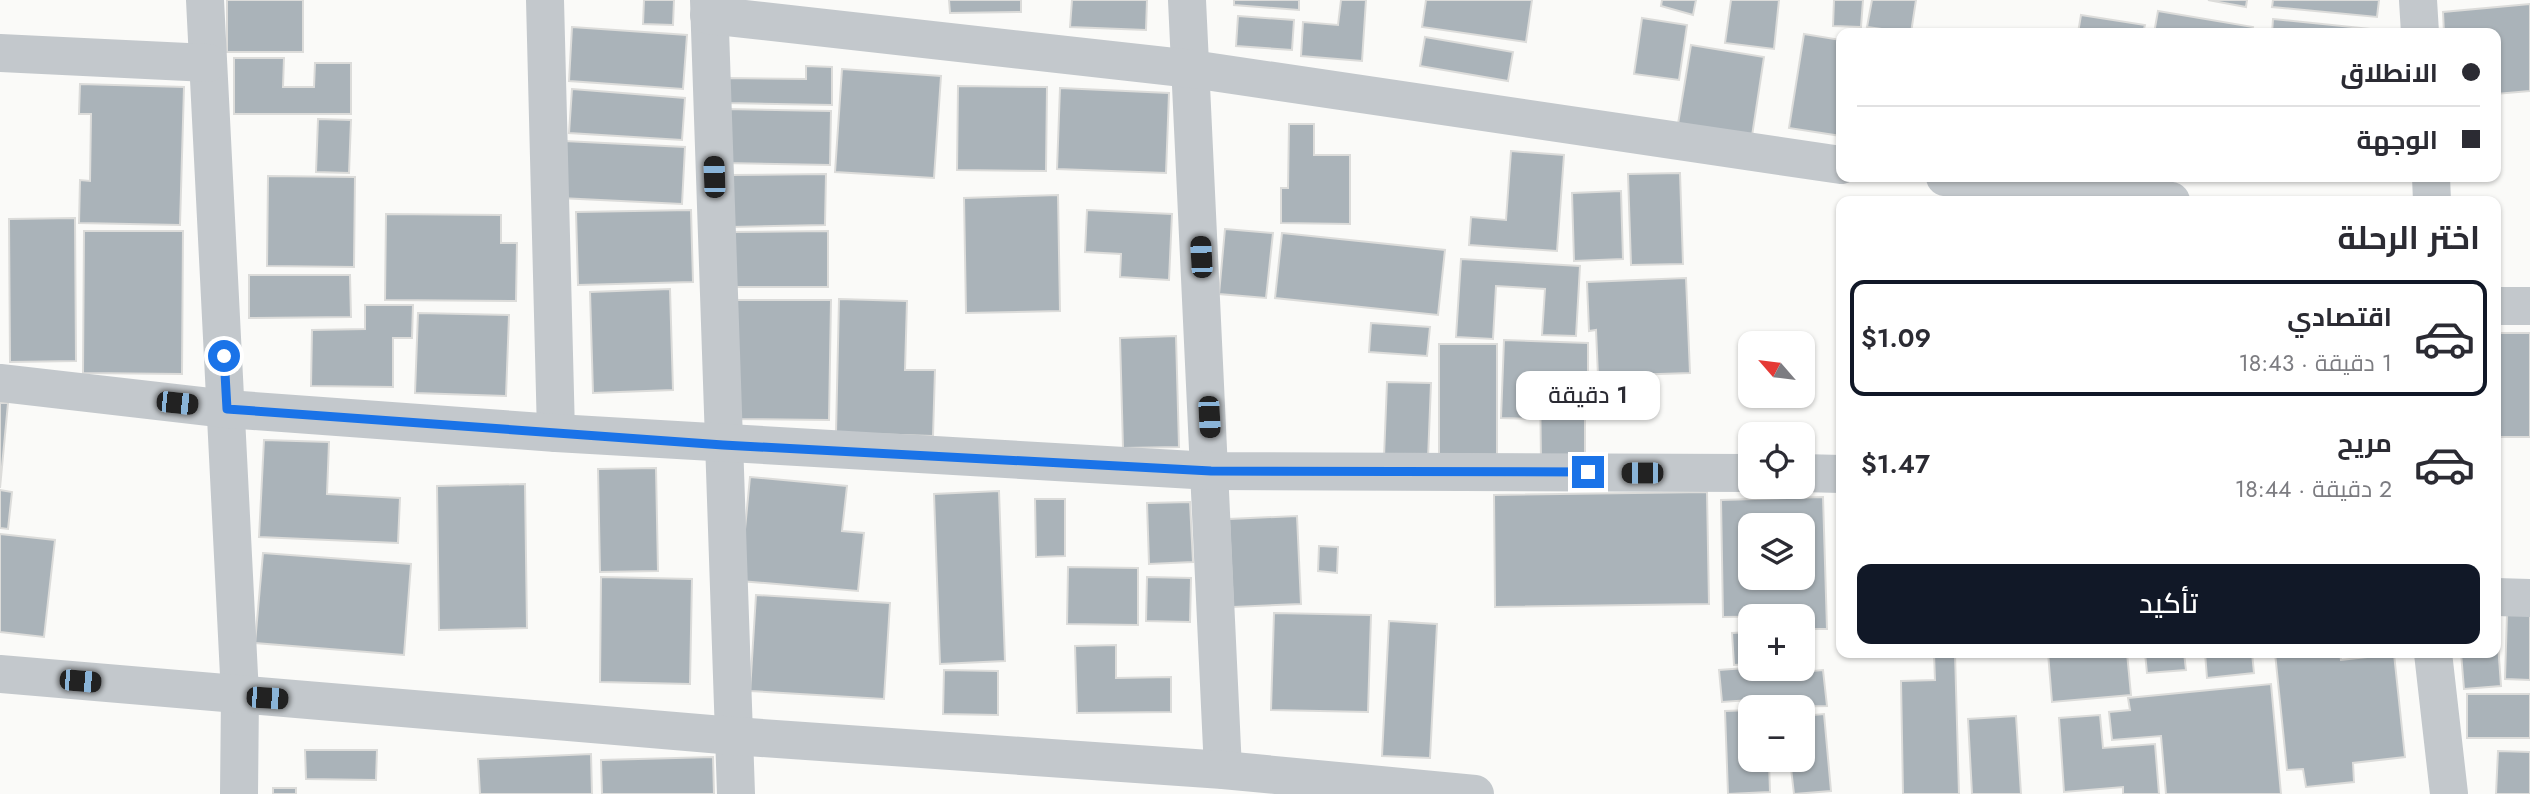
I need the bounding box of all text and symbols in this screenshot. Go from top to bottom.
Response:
text: الانطلاق [2340,54,2438,92]
text: الوجهة [2357,121,2438,159]
car [703,156,726,198]
text: اختر الرحلة [2337,215,2480,261]
car [1190,235,1213,279]
text: اقتصادي [2287,298,2392,336]
icon: car [2413,307,2476,370]
text: $1.09 [1861,319,1931,357]
north arrow [1738,331,1815,408]
map controls [1738,331,1815,772]
route start [208,340,240,372]
text: 1 دقيقة · 18:43 [2238,346,2392,380]
callout: 1 دقيقة [1516,370,1660,420]
text: 1 دقيقة [1548,378,1628,412]
car [156,390,199,416]
car [1198,395,1221,439]
button: locate [1738,422,1815,499]
text: مريح [2337,424,2392,462]
icon: car [2413,433,2476,496]
text: $1.47 [1861,445,1930,483]
route end [1572,456,1604,488]
car [1622,463,1664,484]
text: 2 دقيقة · 18:44 [2235,472,2392,506]
button: layers [1738,513,1815,590]
button: تأكيد [1857,564,2480,644]
button: + [1738,604,1815,681]
car [59,669,102,693]
car [246,686,289,710]
button: − [1738,695,1815,772]

